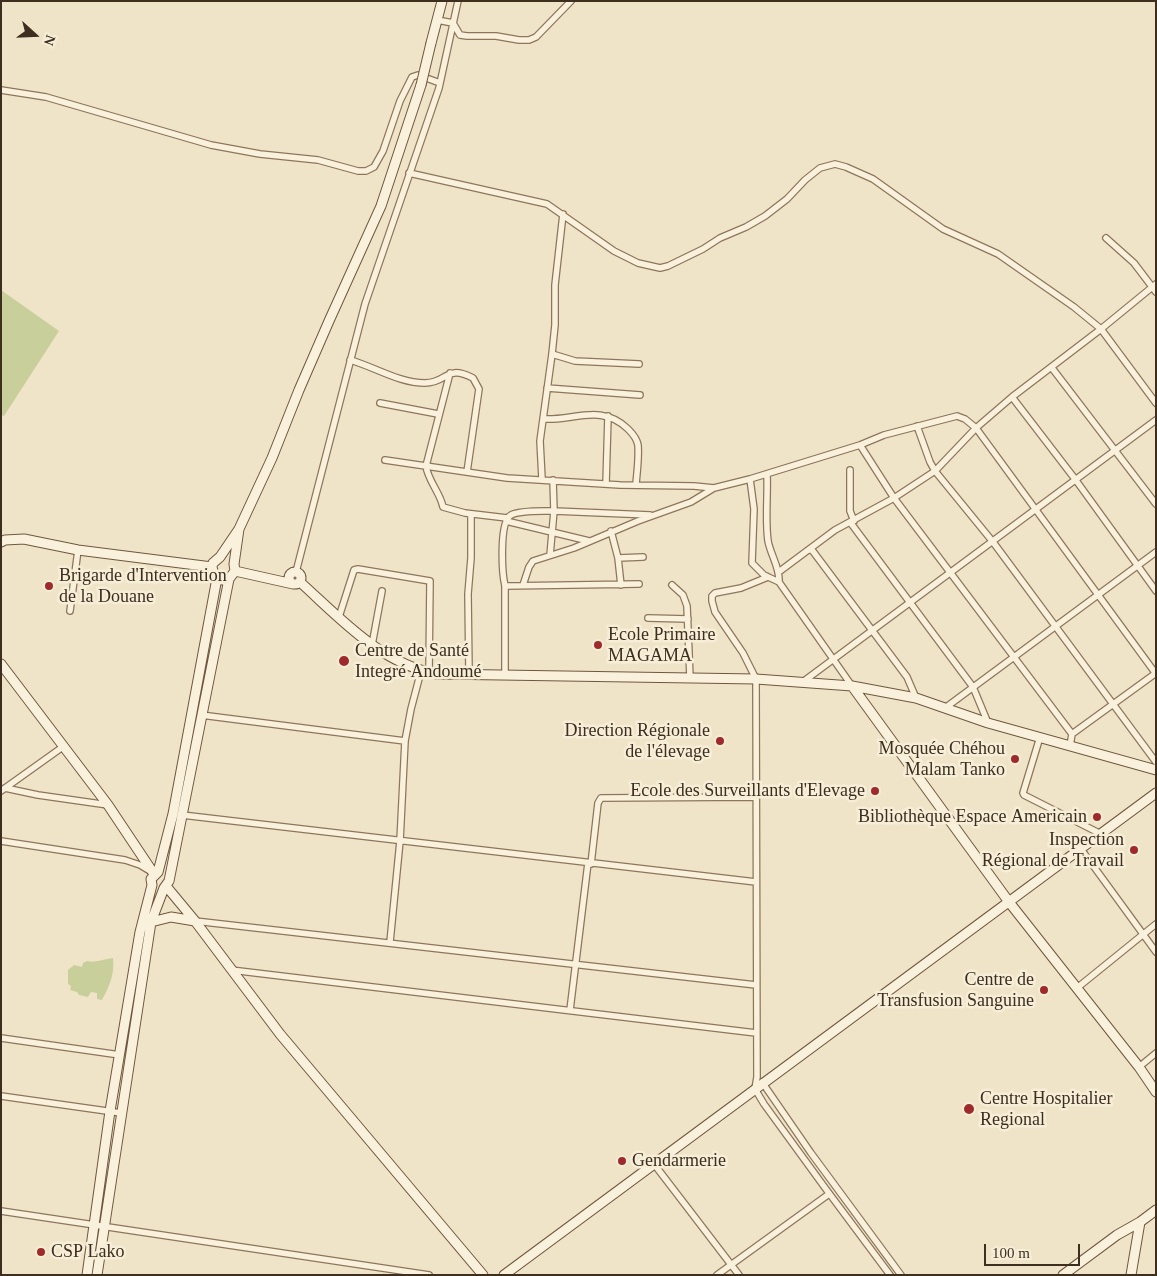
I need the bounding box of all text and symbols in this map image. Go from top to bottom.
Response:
north arrow [10,10,60,60]
text: N [41,33,58,48]
place label: Brigarde d'Intervention de la Douane [59,565,227,608]
marker: Brigarde d'Intervention de la Douane [43,580,55,592]
place label: Ecole Primaire MAGAMA [608,624,715,666]
marker: Ecole Primaire MAGAMA [592,639,604,651]
place label: Centre de Santé Integré Andoumé [355,640,481,682]
marker: Centre de Santé Integré Andoumé [337,654,351,668]
place label: Direction Régionale de l'élevage [565,720,710,762]
marker: Direction Régionale de l'élevage [714,735,726,747]
place label: Mosquée Chéhou Malam Tanko [879,738,1005,781]
marker: Mosquée Chéhou Malam Tanko [1009,753,1021,765]
place label: Ecole des Surveillants d'Elevage [630,780,865,802]
marker: Ecole des Surveillants d'Elevage [869,785,881,797]
place label: Bibliothèque Espace Americain [858,806,1087,828]
marker: Bibliothèque Espace Americain [1091,811,1103,823]
place label: Inspection Régional de Travail [982,829,1124,872]
marker: Inspection Régional de Travail [1128,844,1140,856]
place label: Centre de Transfusion Sanguine [877,969,1034,1012]
marker: Centre de Transfusion Sanguine [1038,984,1050,996]
place label: Centre Hospitalier Regional [980,1088,1112,1130]
marker: Centre Hospitalier Regional [962,1102,976,1116]
place label: Gendarmerie [632,1150,726,1172]
marker: Gendarmerie [616,1155,628,1167]
scale bar [987,1234,1083,1266]
place label: CSP Lako [51,1241,125,1263]
text: 100 m [992,1245,1030,1261]
marker: CSP Lako [35,1246,47,1258]

